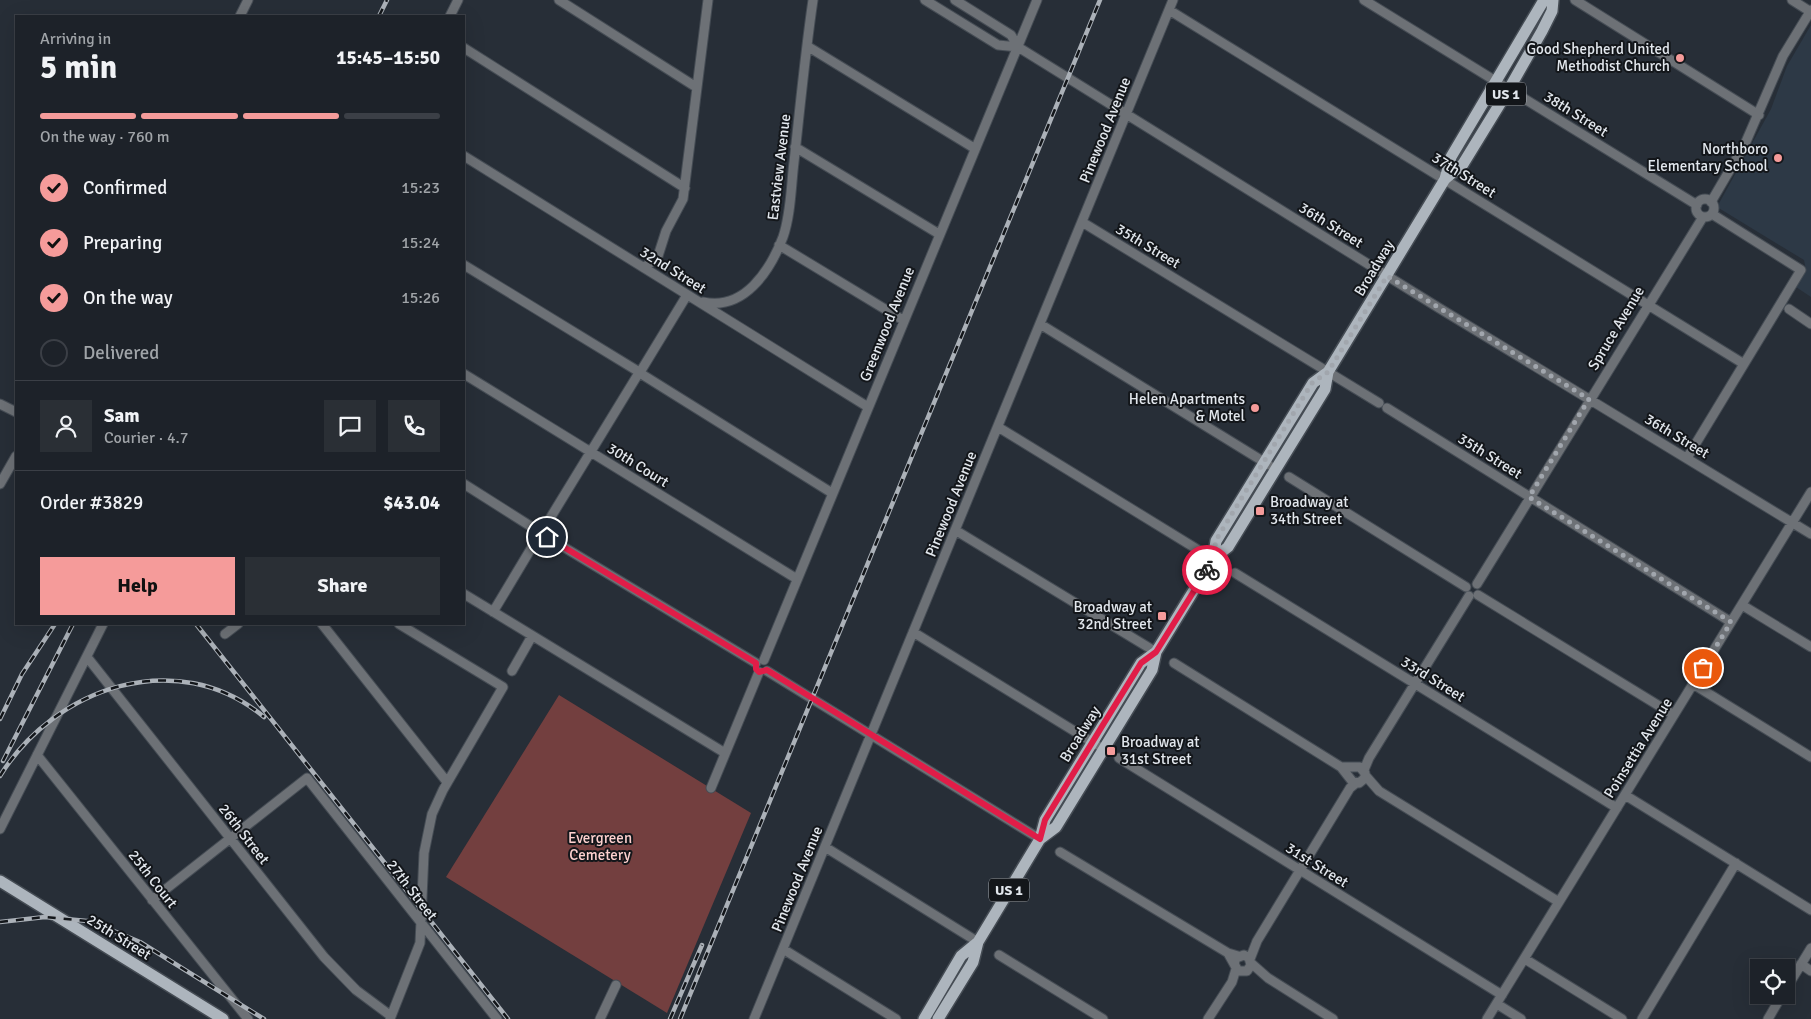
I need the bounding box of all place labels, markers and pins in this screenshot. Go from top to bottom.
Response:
place label: Good Shepherd United Methodist Church [1526,40,1670,75]
marker: Good Shepherd United Methodist Church [1674,52,1686,64]
place label: Northboro Elementary School [1647,140,1768,175]
marker: Northboro Elementary School [1772,152,1784,164]
place label: Helen Apartments & Motel [1129,390,1245,425]
marker: Helen Apartments & Motel [1249,402,1261,414]
place label: Broadway at 34th Street [1270,493,1349,528]
marker: Broadway at 34th Street [1254,505,1266,517]
pin [526,516,568,558]
place label: Broadway at 32nd Street [1074,598,1152,633]
marker: Broadway at 32nd Street [1156,610,1168,622]
pin [1682,647,1724,689]
place label: Broadway at 31st Street [1121,733,1200,768]
marker: Broadway at 31st Street [1105,745,1117,757]

